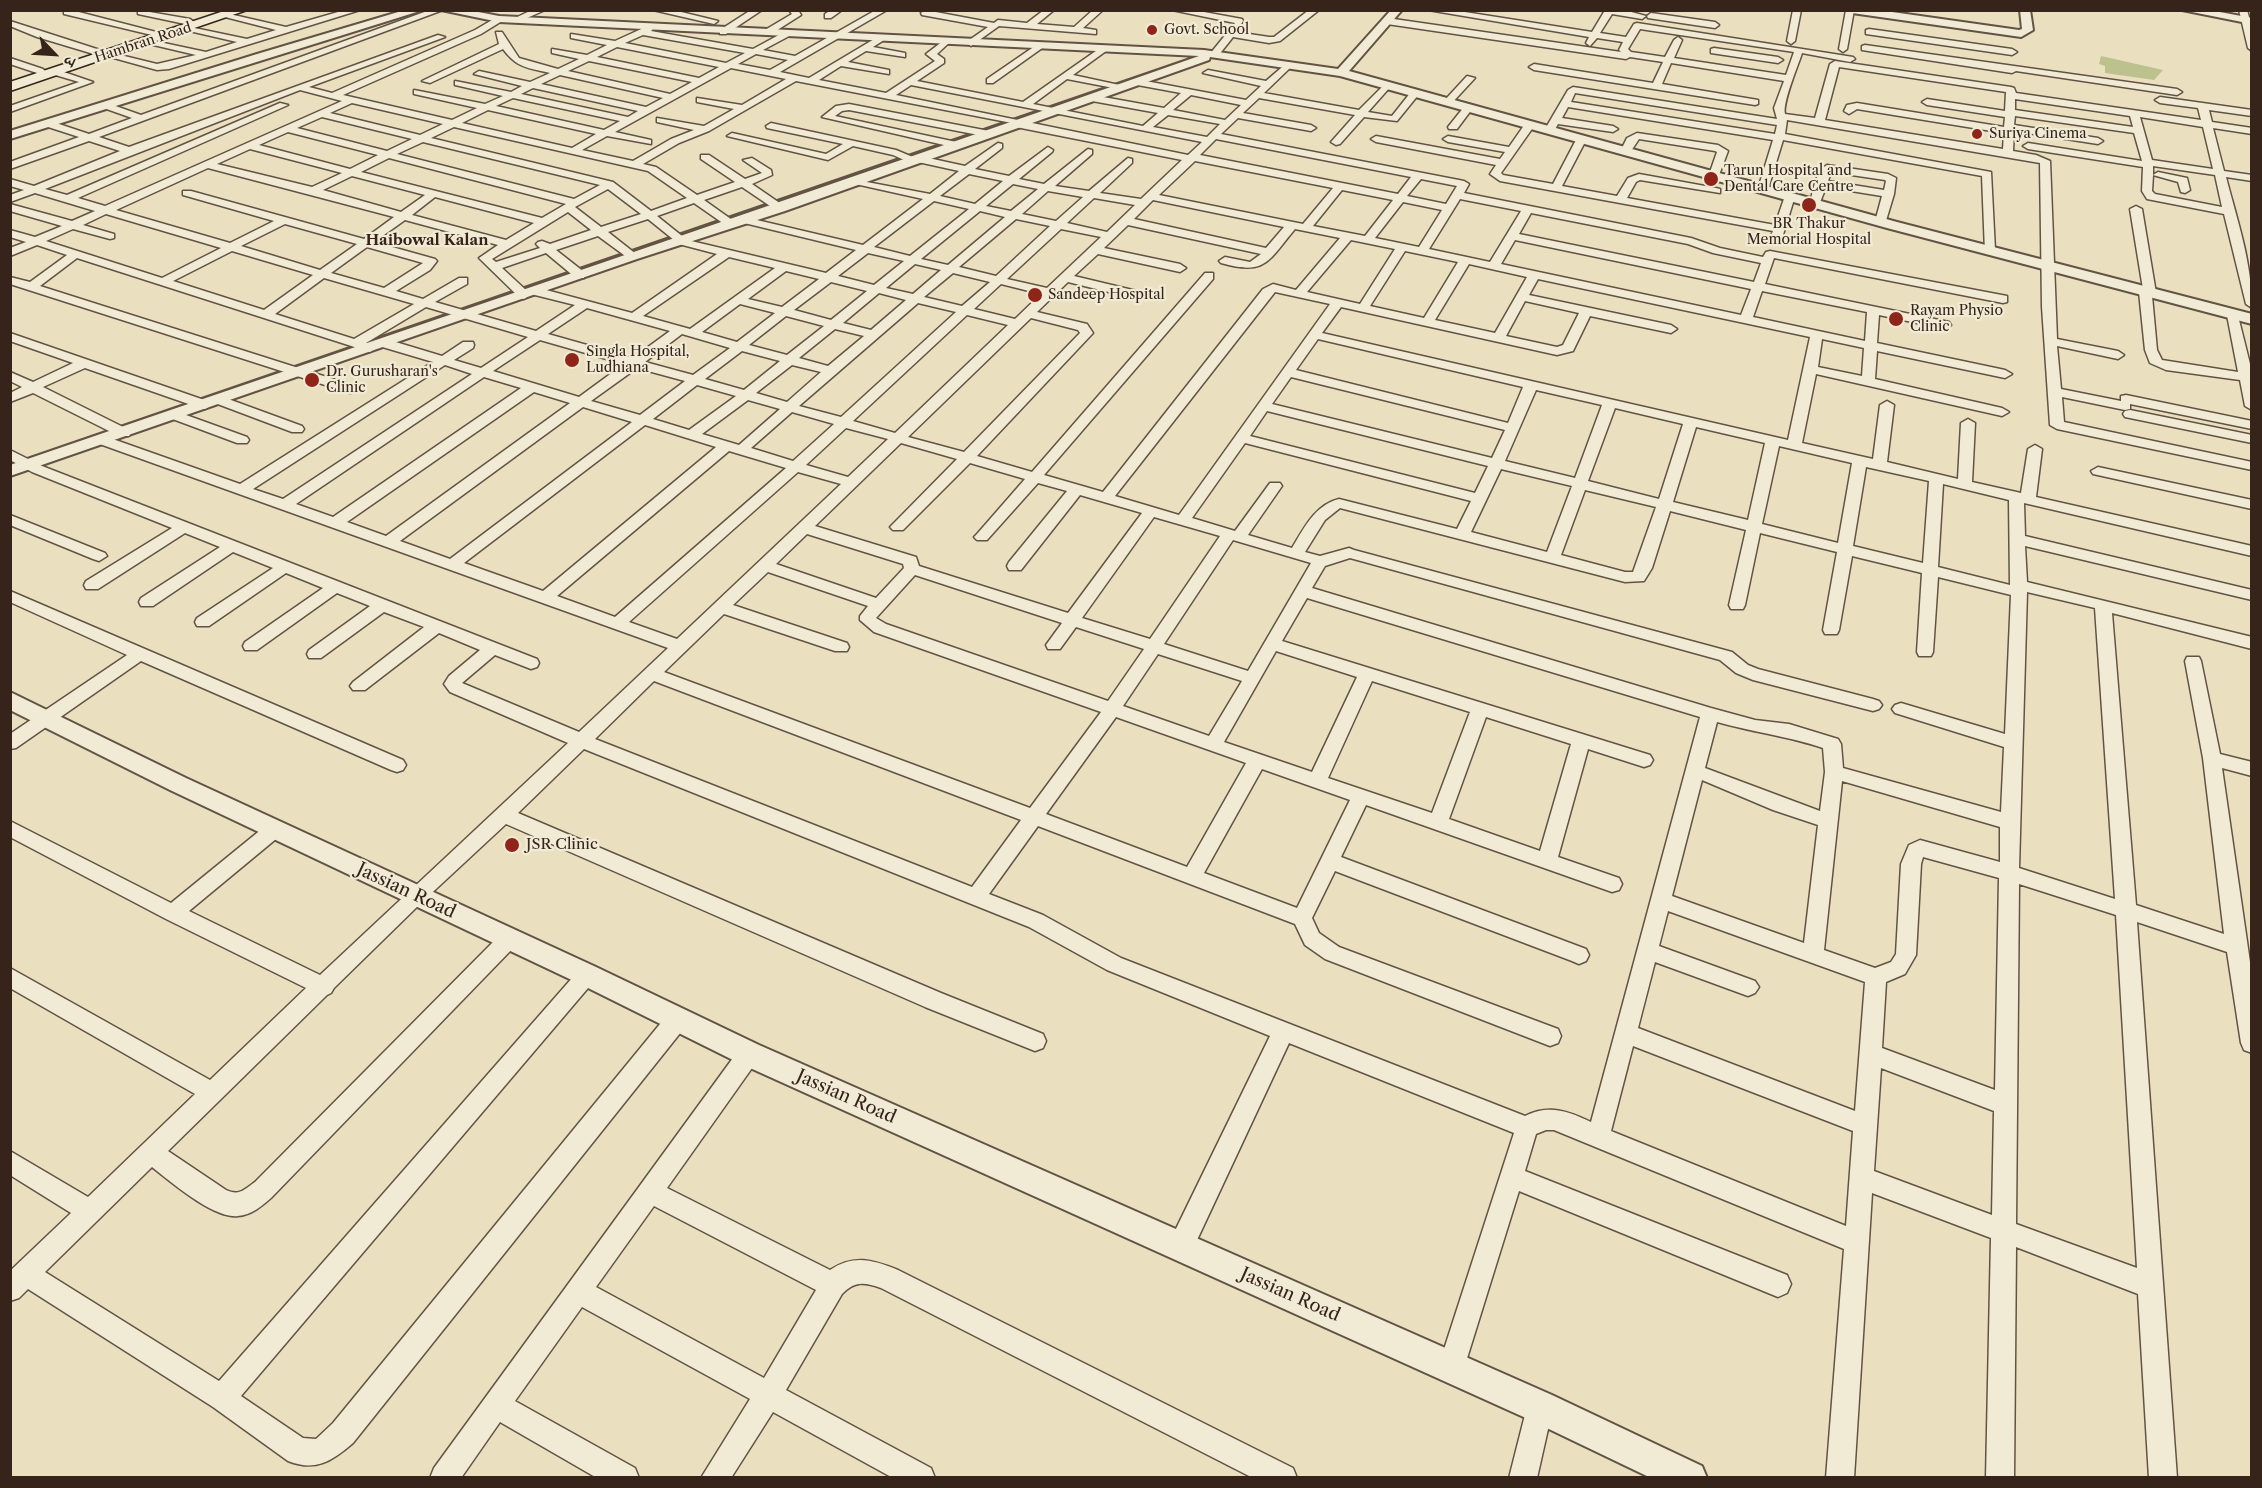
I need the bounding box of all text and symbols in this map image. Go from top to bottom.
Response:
street label: Hambran Road [92,19,194,67]
place label: Govt. School [1164,22,1249,38]
marker: Govt. School [1145,23,1159,37]
north arrow [24,24,84,84]
text: उ [60,54,81,70]
place label: Suriya Cinema [1989,126,2087,142]
marker: Suriya Cinema [1970,127,1984,141]
place label: Tarun Hospital and Dental Care Centre [1724,163,1854,196]
marker: Tarun Hospital and Dental Care Centre [1702,170,1720,188]
marker: BR Thakur Memorial Hospital [1800,196,1818,214]
place label: BR Thakur Memorial Hospital [1747,216,1871,249]
district label: Haibowal Kalan [365,232,489,250]
marker: Sandeep Hospital [1026,286,1044,304]
place label: Sandeep Hospital [1048,287,1165,303]
place label: Rayam Physio Clinic [1910,303,2003,336]
marker: Rayam Physio Clinic [1887,310,1905,328]
place label: Singla Hospital, Ludhiana [586,344,689,376]
marker: Singla Hospital, Ludhiana [563,351,581,369]
place label: Dr. Gurusharan's Clinic [326,364,438,396]
marker: Dr. Gurusharan's Clinic [303,371,321,389]
marker: JSR Clinic [503,836,521,854]
place label: JSR Clinic [526,836,598,854]
street label: Jassian Road [353,859,459,923]
street label: Jassian Road [793,1065,899,1129]
street label: Jassian Road [1237,1263,1343,1327]

